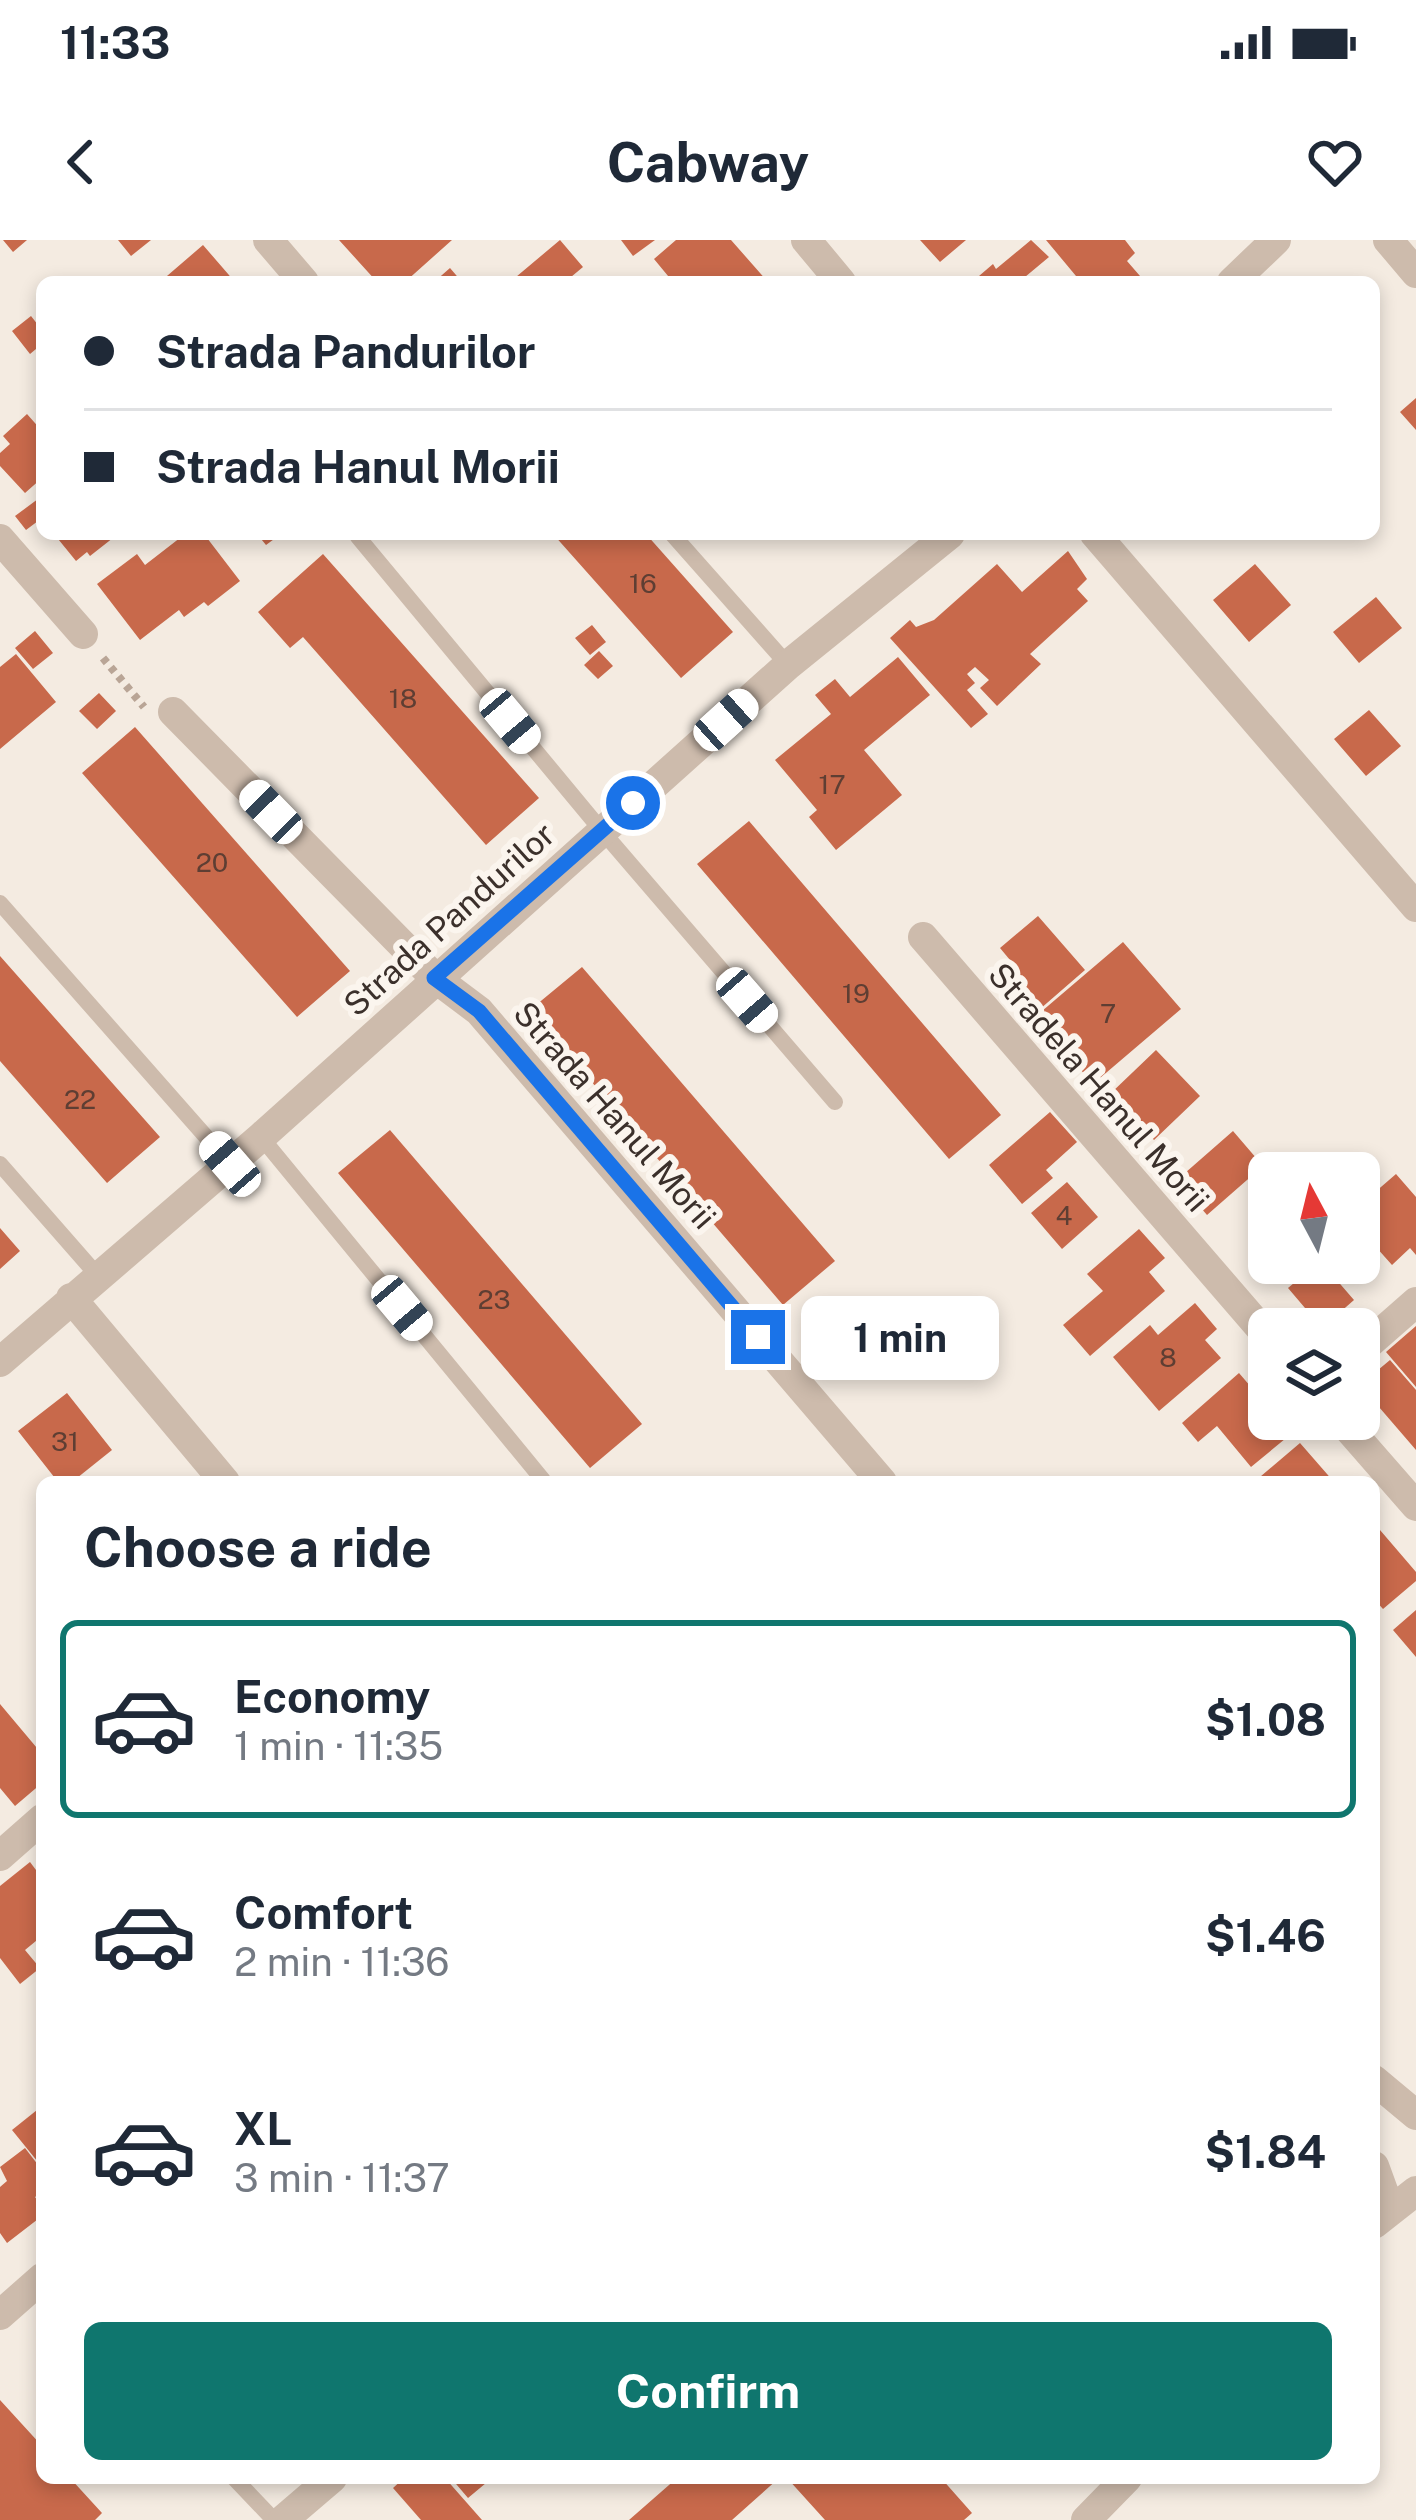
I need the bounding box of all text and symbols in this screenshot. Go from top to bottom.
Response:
text: 11:33 [60,16,170,69]
icon: back [48,129,114,195]
icon: heart [1302,129,1368,195]
text: Cabway [607,131,809,194]
text: Strada Pandurilor [156,325,536,378]
text: Strada Hanul Morii [156,440,560,493]
house number: 16 [629,567,657,599]
house number: 18 [389,682,417,714]
car [473,682,547,760]
car [687,683,765,757]
house number: 17 [818,768,846,800]
car [233,774,309,850]
route start [606,776,660,830]
street label: Strada Pandurilor [336,815,562,1023]
house number: 20 [196,846,228,878]
street label: Stradela Hanul Morii [981,955,1217,1219]
car [710,961,784,1039]
house number: 19 [842,977,870,1009]
street label: Strada Hanul Morii [506,994,724,1236]
house number: 7 [1100,997,1116,1029]
house number: 22 [64,1083,96,1115]
car [193,1125,267,1203]
north arrow [1248,1152,1380,1284]
map controls [1248,1152,1380,1440]
house number: 4 [1056,1199,1073,1231]
car [365,1269,439,1347]
house number: 23 [477,1283,511,1315]
callout: 1 min [800,1295,998,1379]
button: layers [1248,1308,1380,1440]
route end [731,1310,785,1364]
text: 1 min [853,1315,947,1361]
house number: 8 [1159,1341,1177,1373]
house number: 31 [51,1425,79,1457]
text: Choose a ride [84,1516,432,1579]
icon: car [90,1665,198,1773]
text: Economy [234,1670,430,1723]
text: $1.08 [1205,1693,1326,1746]
text: 1 min · 11:35 [234,1723,443,1769]
icon: car [90,1881,198,1989]
text: Comfort [234,1886,413,1939]
text: $1.46 [1205,1909,1326,1962]
text: 2 min · 11:36 [234,1939,450,1985]
icon: car [90,2097,198,2205]
text: XL [234,2102,292,2155]
text: $1.84 [1204,2125,1326,2178]
text: 3 min · 11:37 [234,2155,450,2201]
button: Confirm [84,2322,1332,2460]

